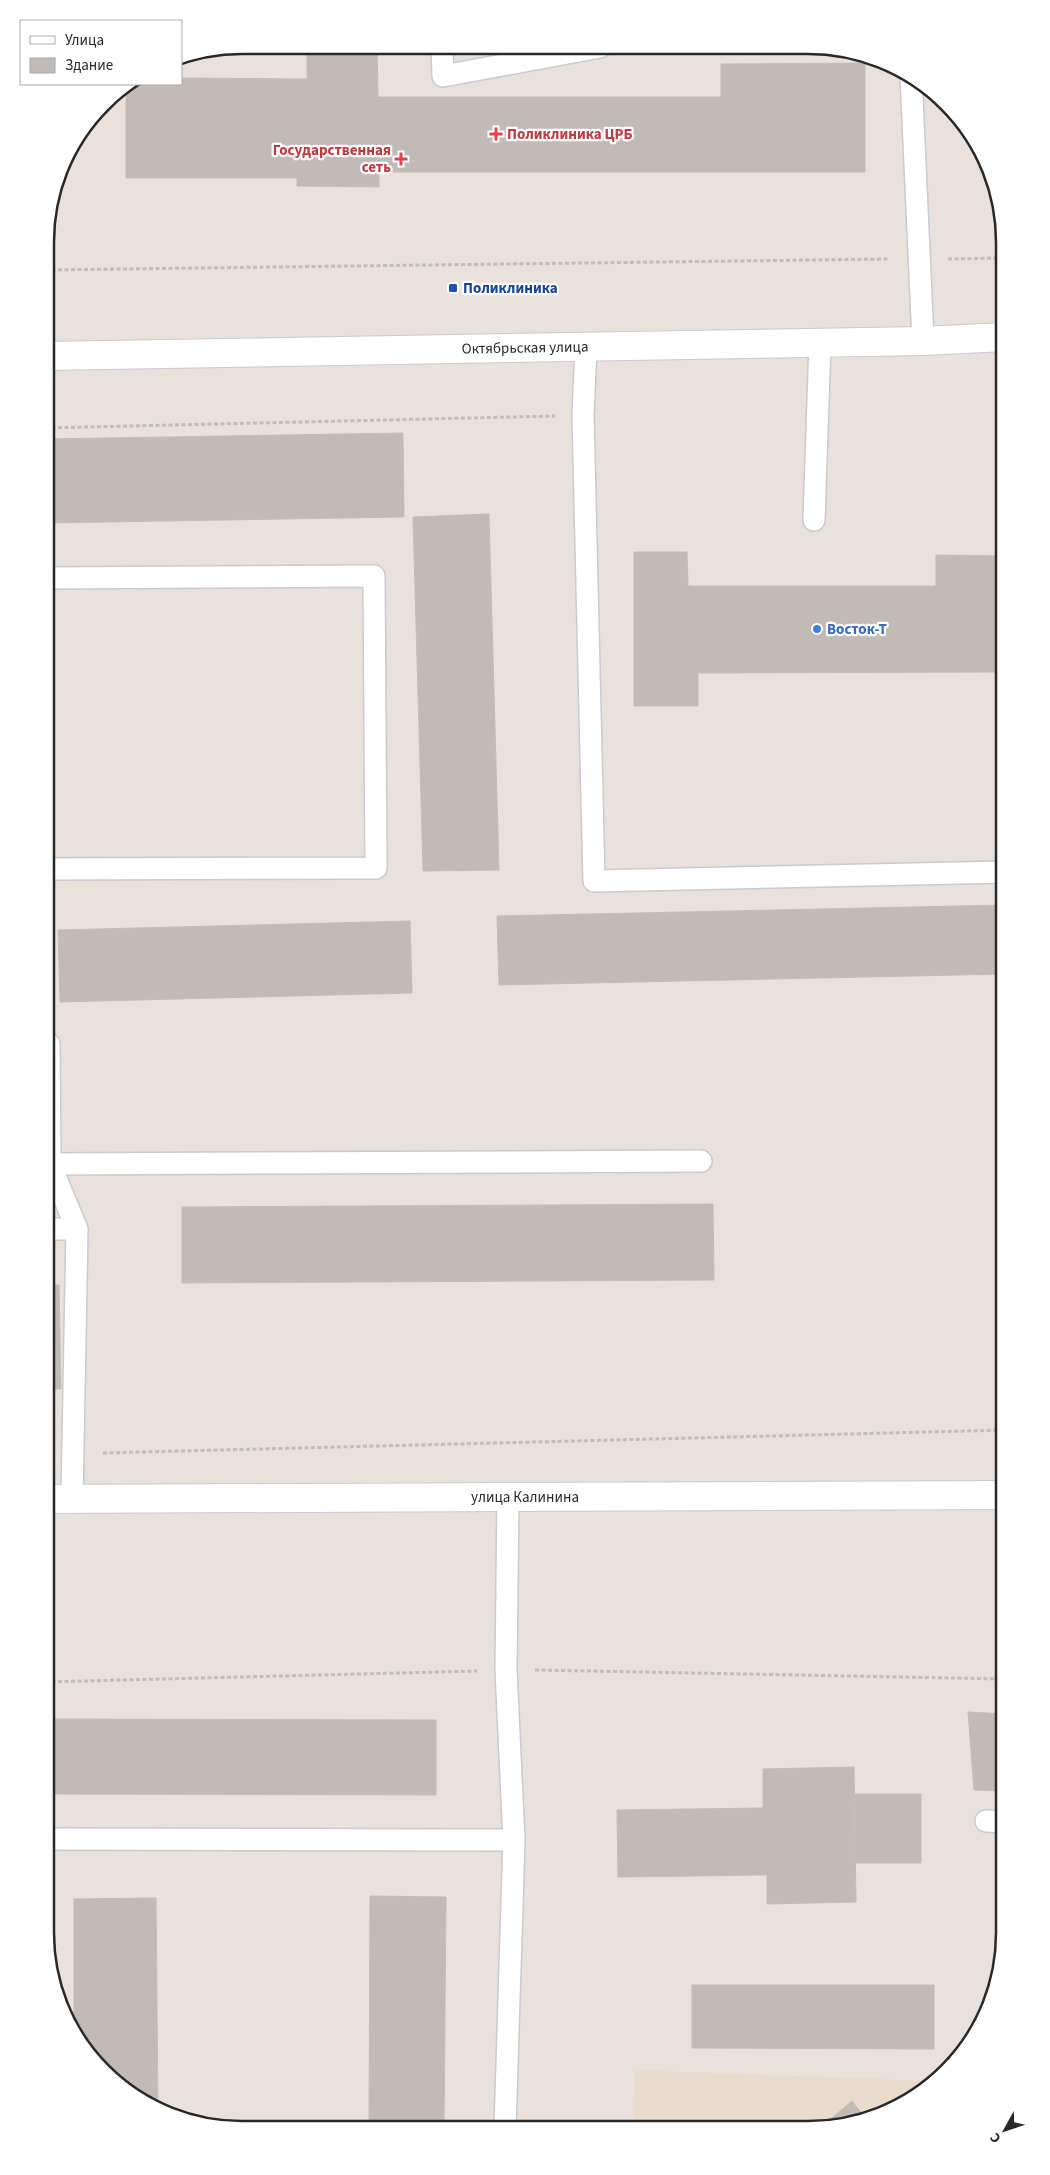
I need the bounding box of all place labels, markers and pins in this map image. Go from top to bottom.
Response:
place label: Поликлиника ЦРБ [507,124,633,145]
marker: Поликлиника ЦРБ [489,127,503,141]
place label: Государственная сеть [273,140,391,178]
marker: Государственная сеть [395,153,407,165]
place label: Поликлиника [463,278,558,299]
marker: Поликлиника [447,282,459,294]
place label: Восток-Т [827,619,887,640]
marker: Восток-Т [811,623,823,635]

